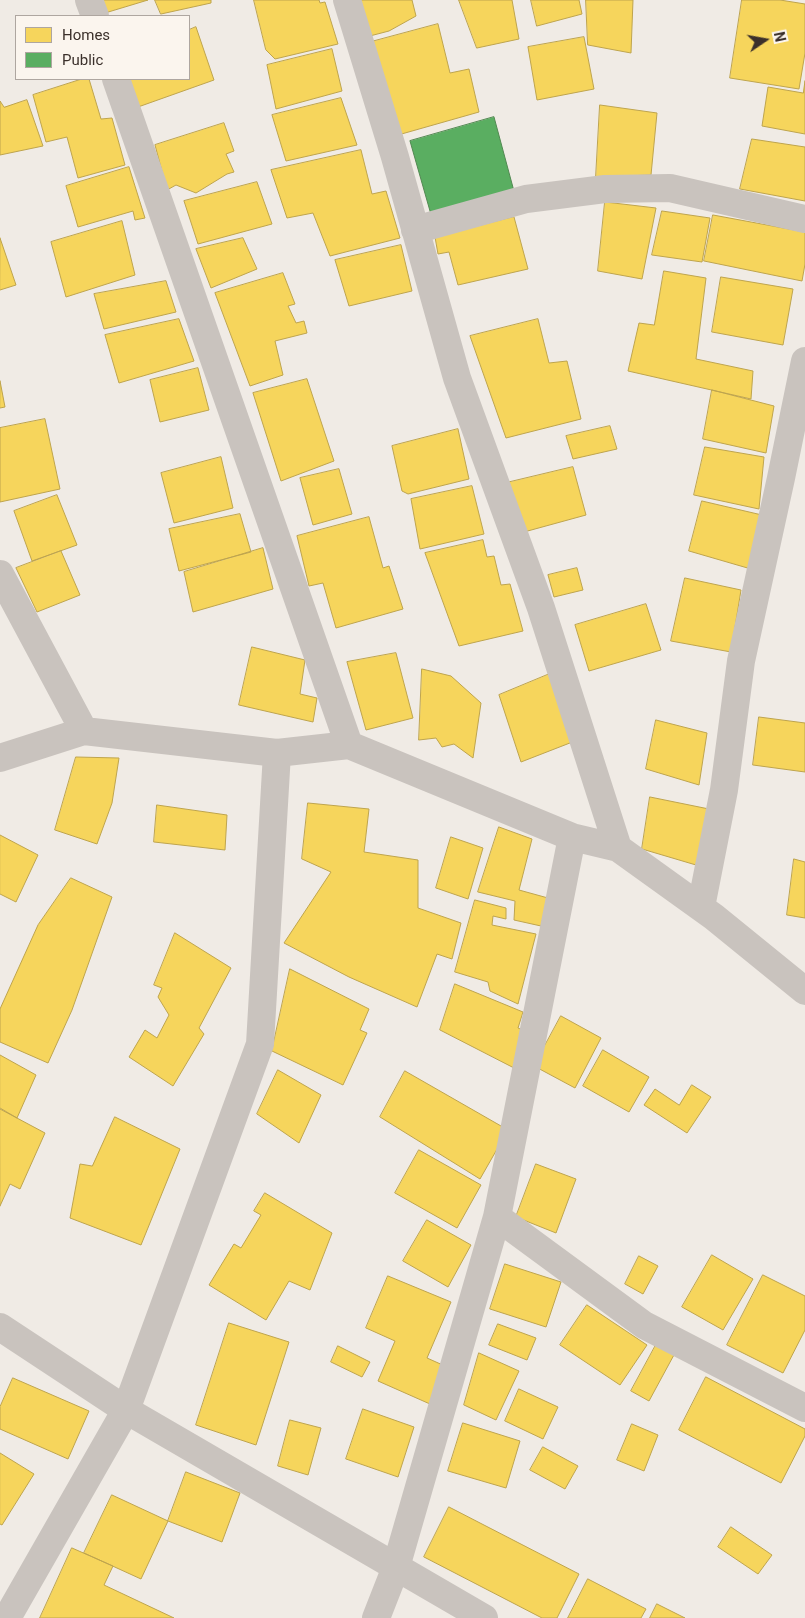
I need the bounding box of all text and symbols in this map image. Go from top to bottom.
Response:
legend [15,15,190,80]
north arrow [740,15,790,65]
text: Homes [62,26,110,44]
text: N [771,30,789,43]
text: Public [62,51,103,69]

